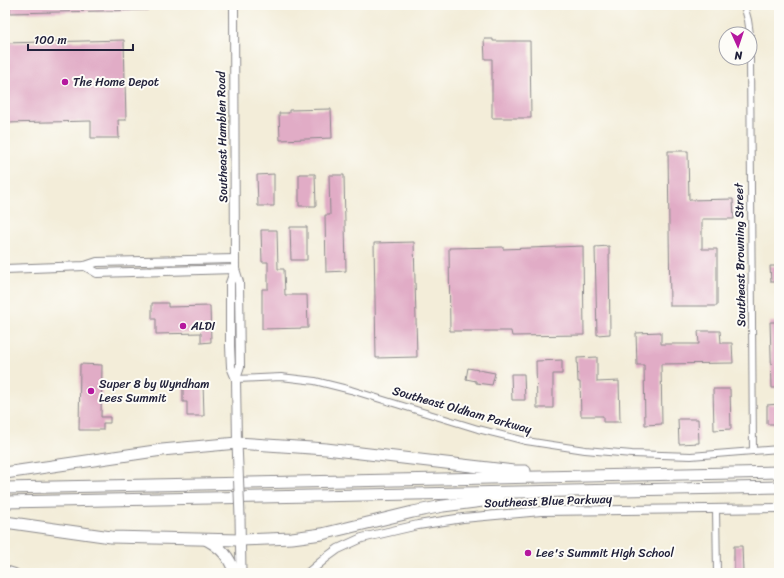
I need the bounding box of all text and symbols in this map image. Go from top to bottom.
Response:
scale bar [28,26,133,52]
north arrow [718,26,758,66]
text: 100 m [34,29,67,51]
text: N [734,46,744,65]
street label: Southeast Hamblen Road [210,70,234,203]
place label: The Home Depot [73,71,159,93]
marker: The Home Depot [60,77,70,87]
street label: Southeast Browning Street [728,182,752,327]
place label: ALDI [190,315,216,337]
marker: ALDI [178,321,188,331]
place label: Super 8 by Wyndham Lees Summit [99,373,209,409]
street label: Southeast Oldham Parkway [390,380,535,441]
marker: Super 8 by Wyndham Lees Summit [86,386,96,396]
street label: Southeast Blue Parkway [484,488,613,514]
place label: Lee's Summit High School [536,542,674,564]
marker: Lee's Summit High School [523,548,533,558]

